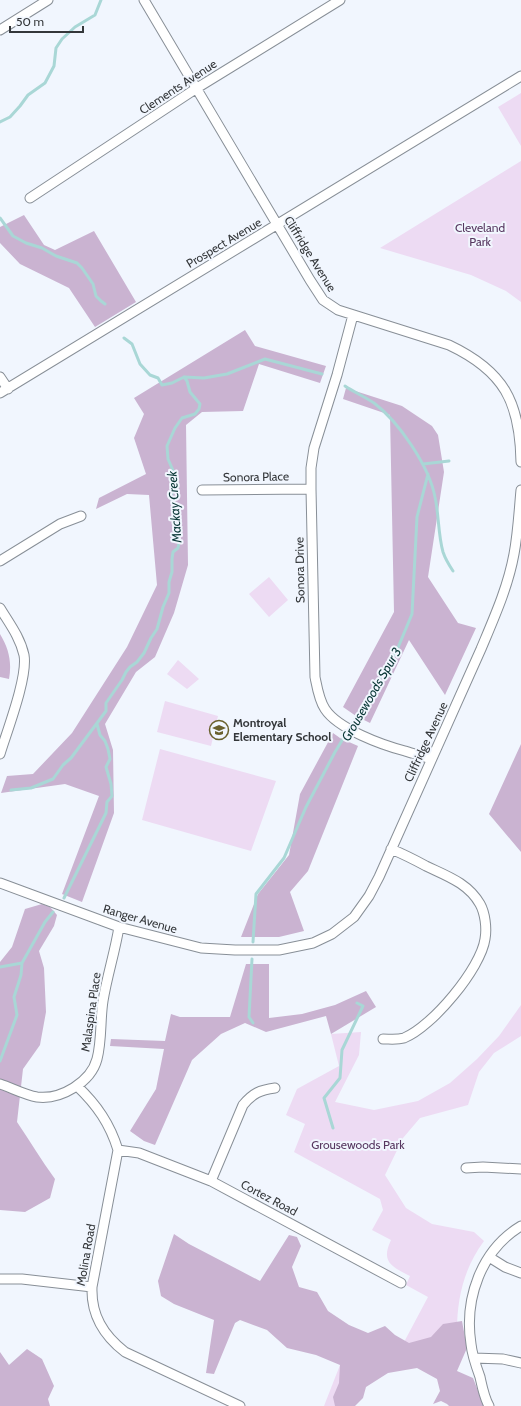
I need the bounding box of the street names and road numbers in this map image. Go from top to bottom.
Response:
street label: Clements Avenue [136,56,219,117]
street label: Cliffridge Avenue [281,213,340,294]
street label: Prospect Avenue [183,214,264,271]
street label: Sonora Place [223,468,289,485]
street label: Sonora Drive [291,537,308,603]
street label: Cliffridge Avenue [400,699,451,784]
street label: Ranger Avenue [101,901,179,936]
street label: Malaspina Place [77,971,104,1053]
street label: Cortez Road [238,1176,300,1219]
street label: Molina Road [73,1223,98,1287]

